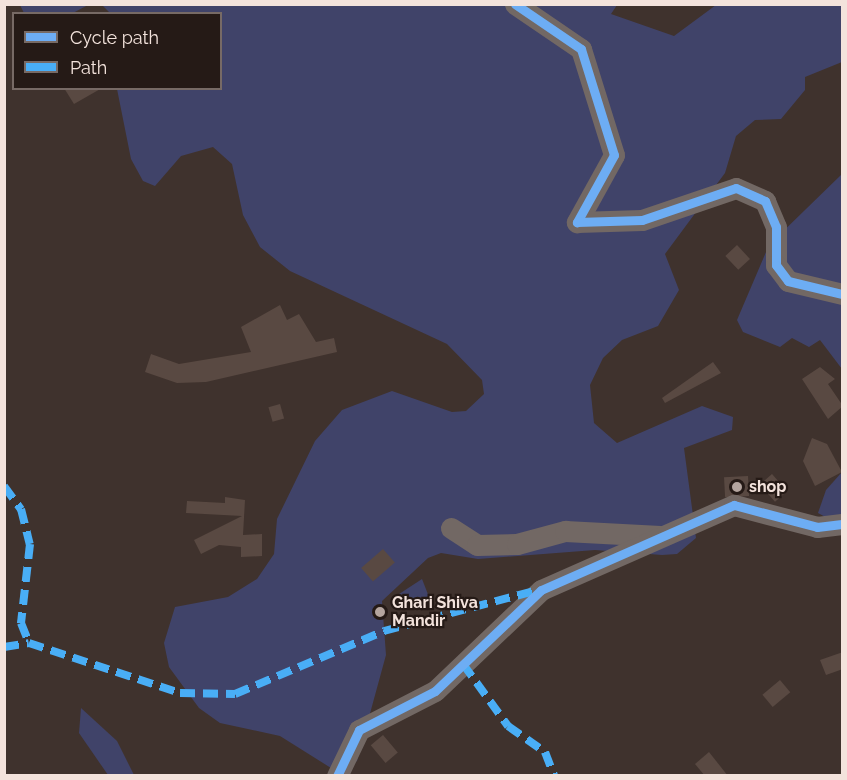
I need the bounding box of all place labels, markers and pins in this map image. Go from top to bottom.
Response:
place label: shop [749,477,786,497]
marker: shop [730,480,744,494]
place label: Ghari Shiva Mandir [392,593,478,631]
marker: Ghari Shiva Mandir [373,605,387,619]

